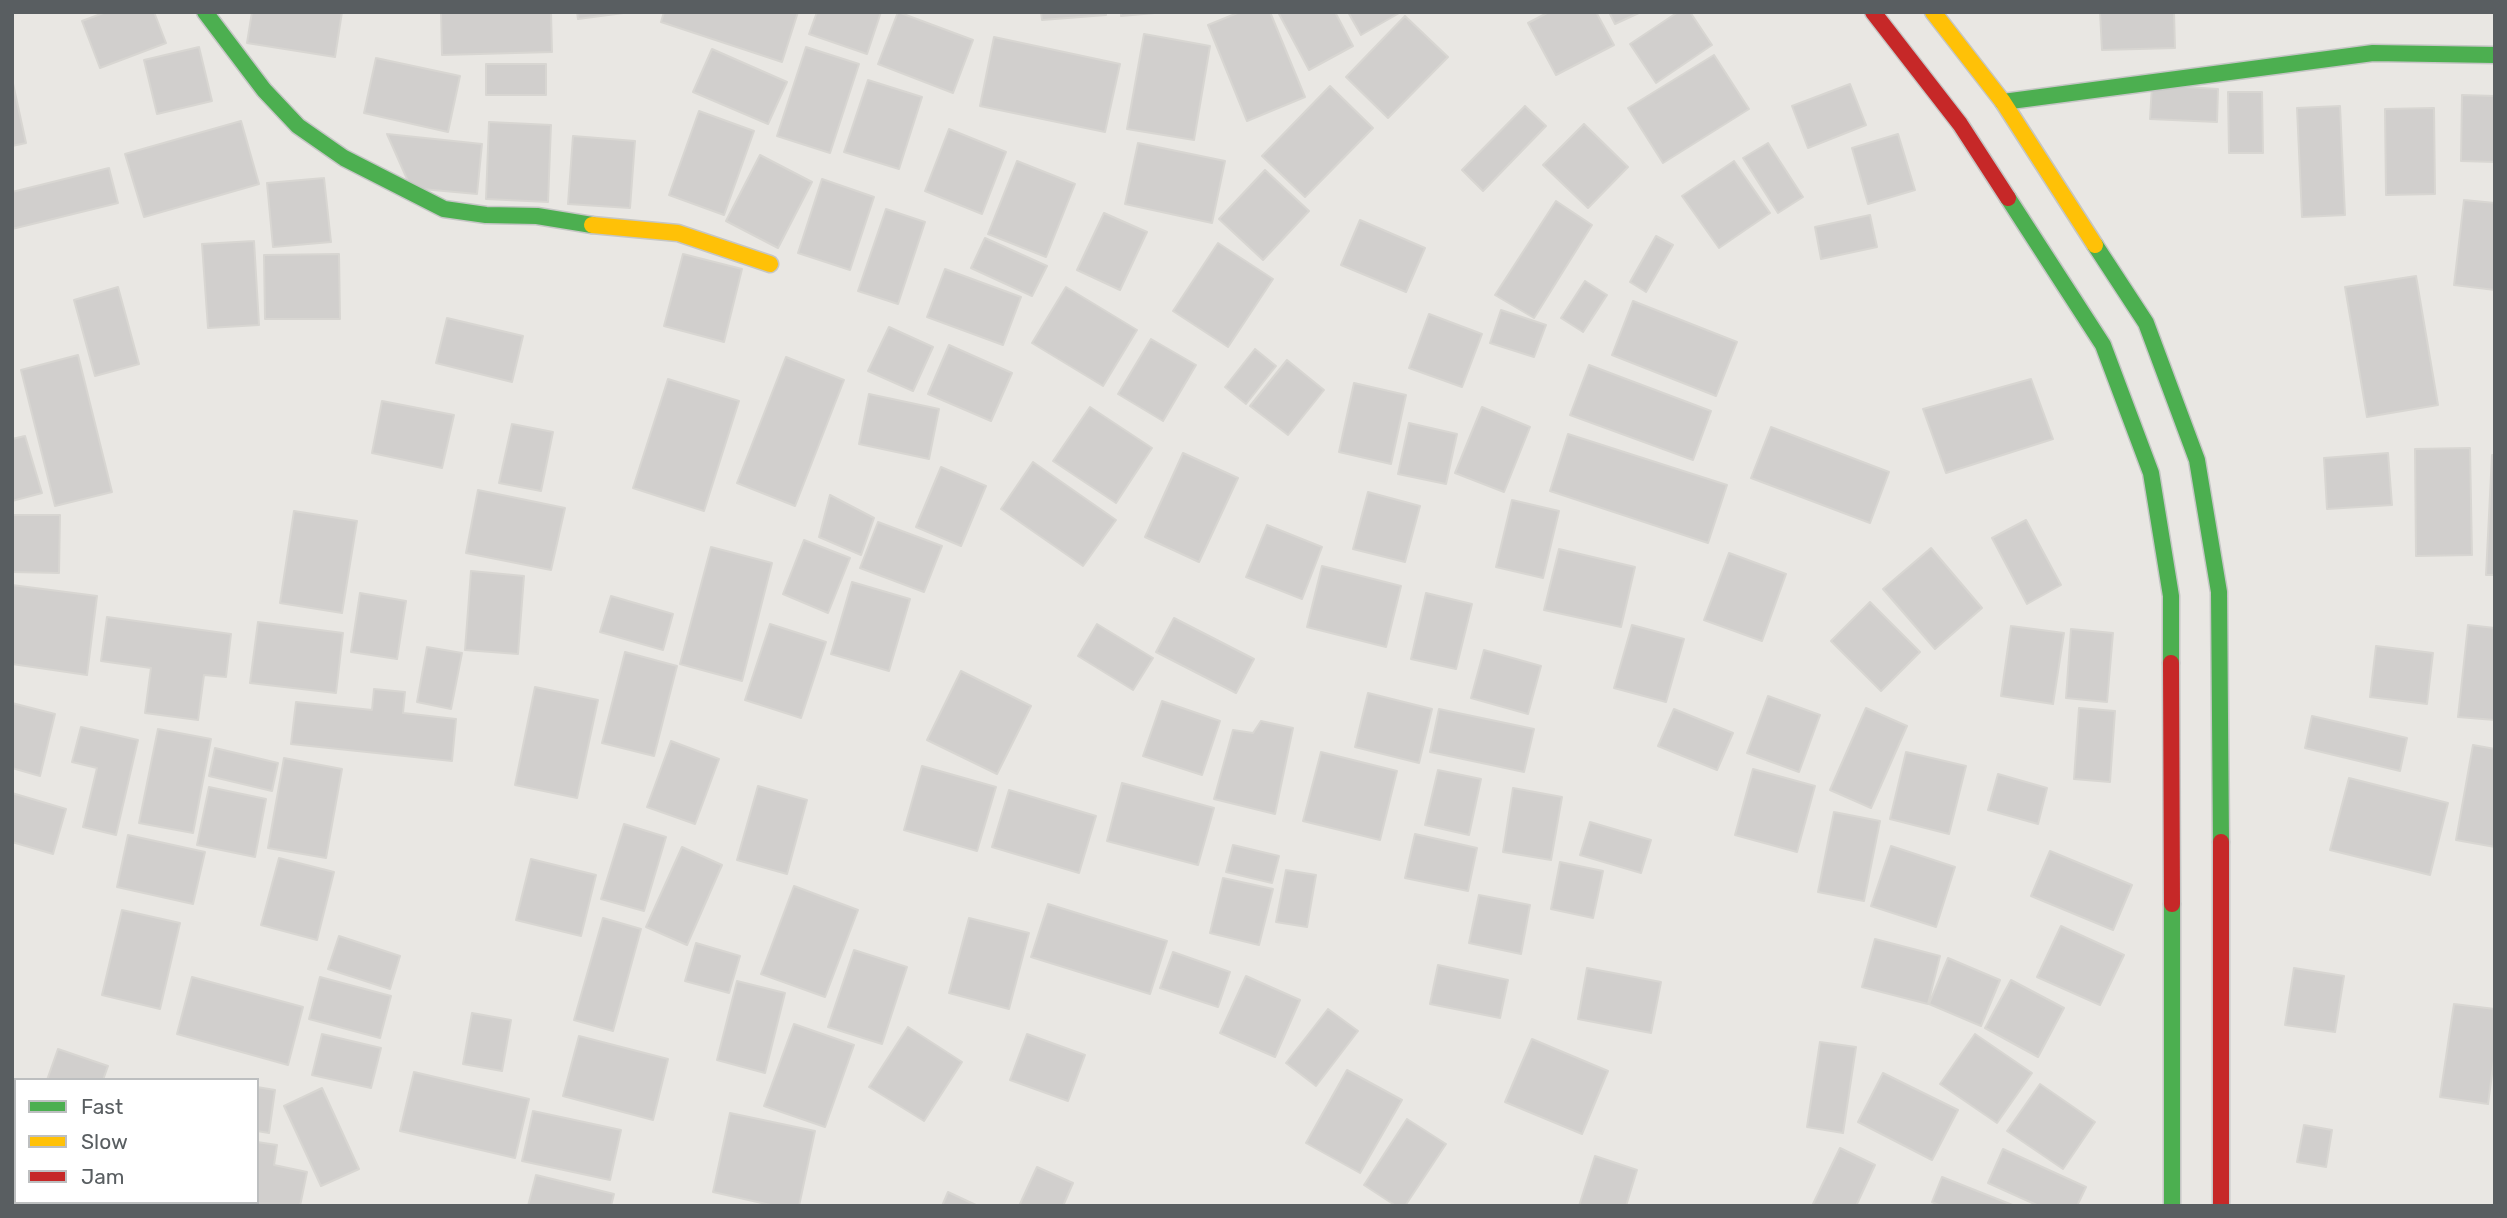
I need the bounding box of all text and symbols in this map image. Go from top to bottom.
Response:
legend [14,1078,259,1204]
text: Fast [81,1094,123,1119]
text: Slow [81,1129,128,1154]
text: Jam [81,1164,125,1189]

